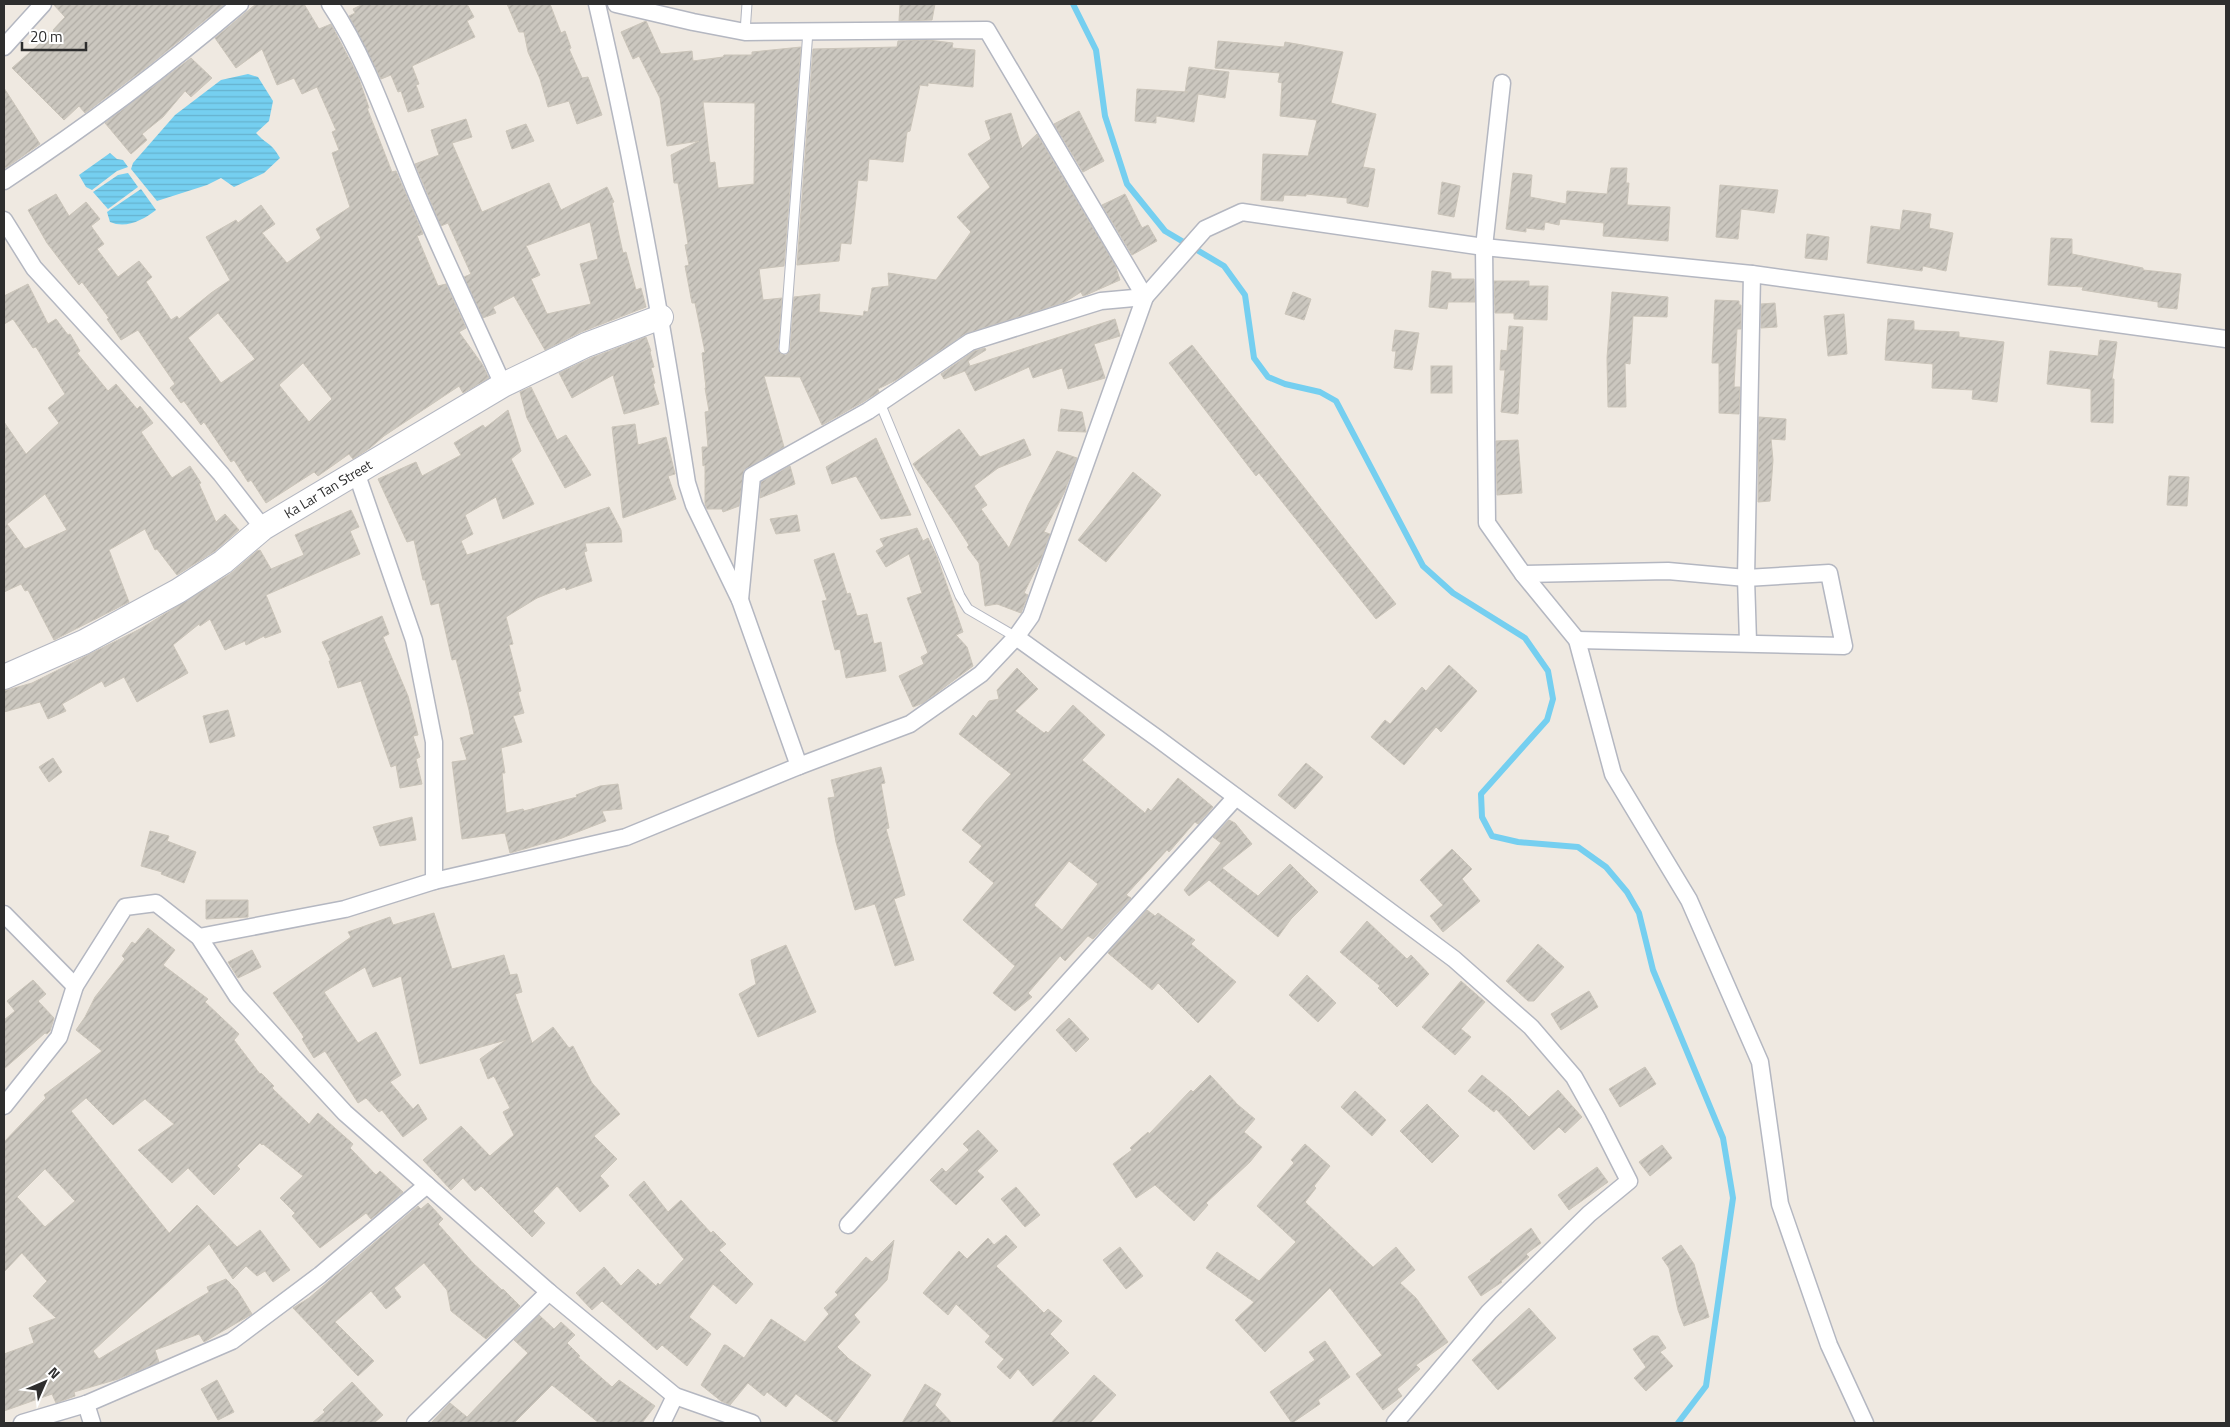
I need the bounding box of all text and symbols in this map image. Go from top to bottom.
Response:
scale bar [22,20,86,52]
text: 20 m [30,25,63,48]
street label: Ka Lar Tan Street [280,454,376,523]
north arrow [20,1357,70,1407]
text: N [44,1362,65,1383]

